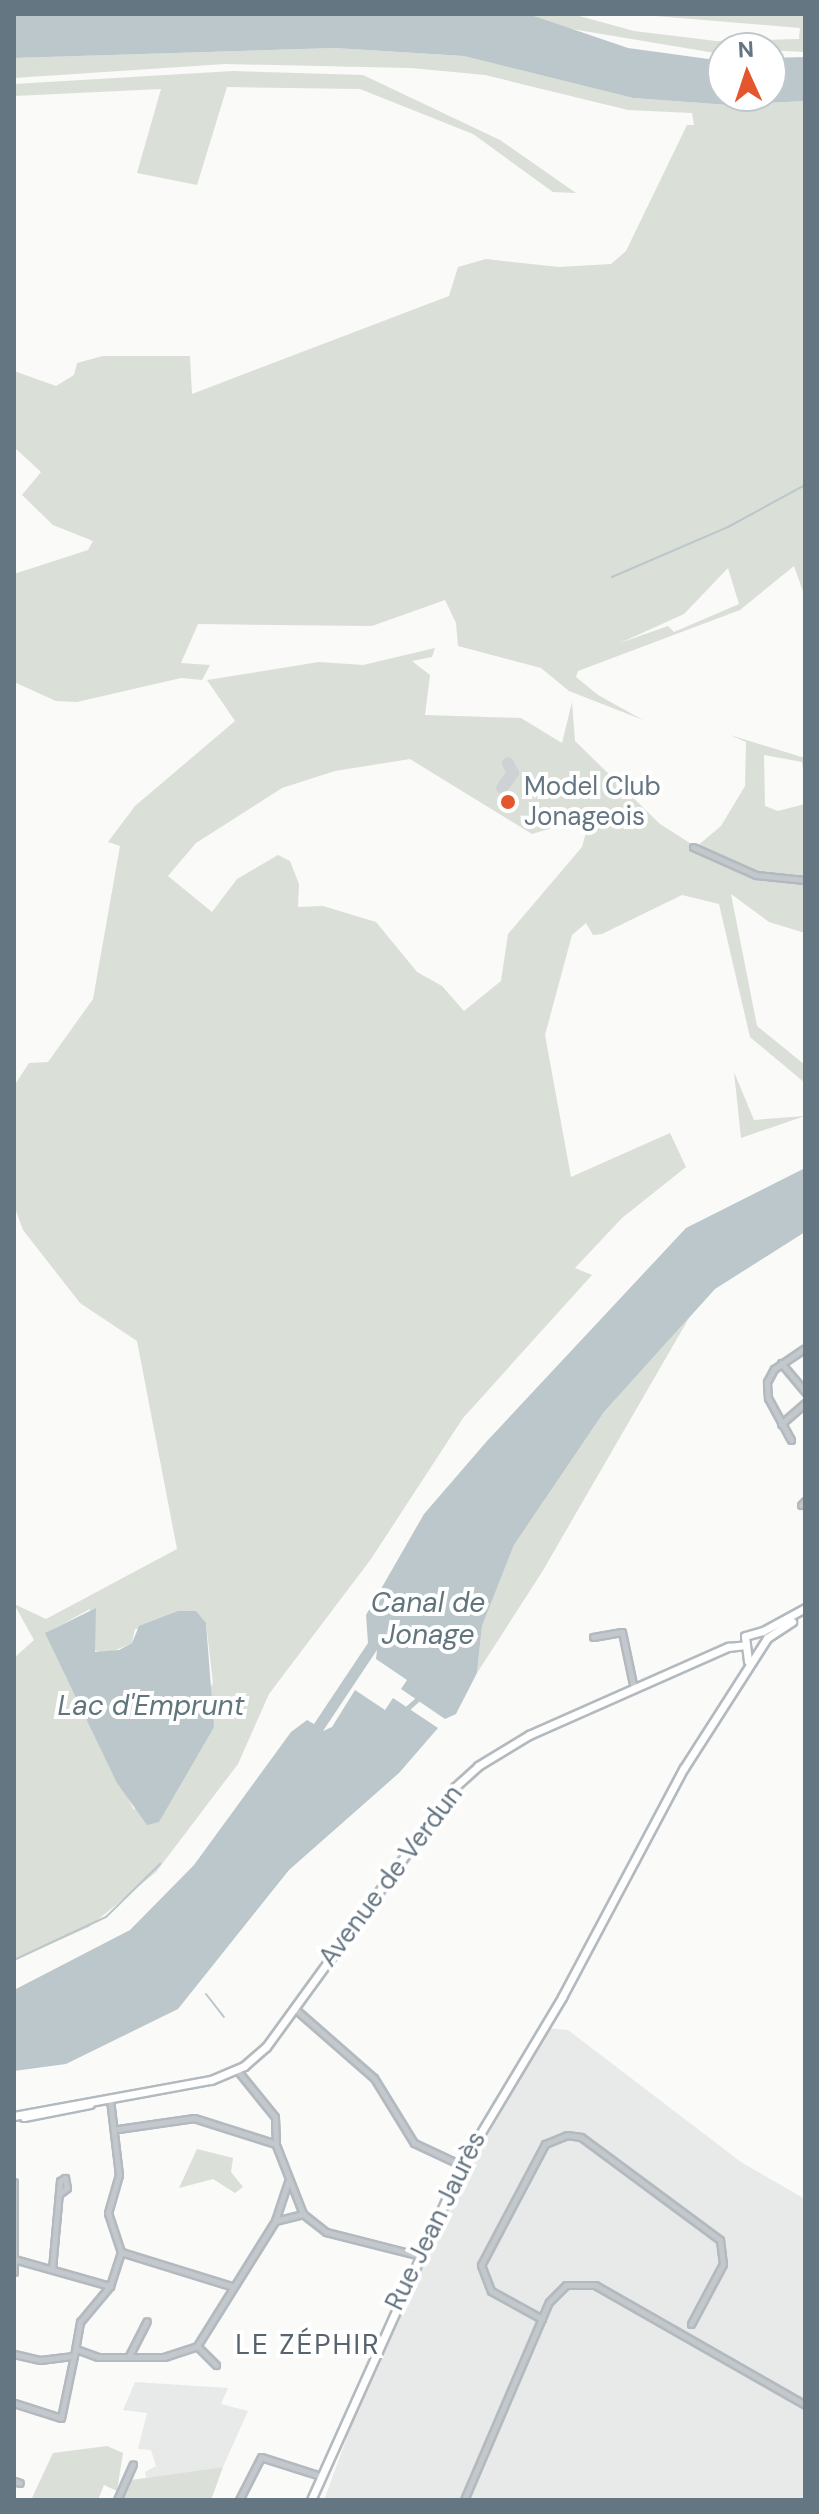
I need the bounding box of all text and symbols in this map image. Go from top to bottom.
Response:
north arrow [707,32,787,112]
text: N [737,35,755,64]
place label: Model Club Jonageois [524,771,661,832]
marker: Model Club Jonageois [499,793,517,811]
water label: Canal de Jonage [371,1586,485,1652]
water label: Lac d'Emprunt [58,1689,244,1723]
street label: Avenue de Verdun [313,1779,469,1973]
street label: Rue Jean Jaurès [379,2127,493,2315]
district label: LE ZÉPHIR [235,2328,381,2362]

